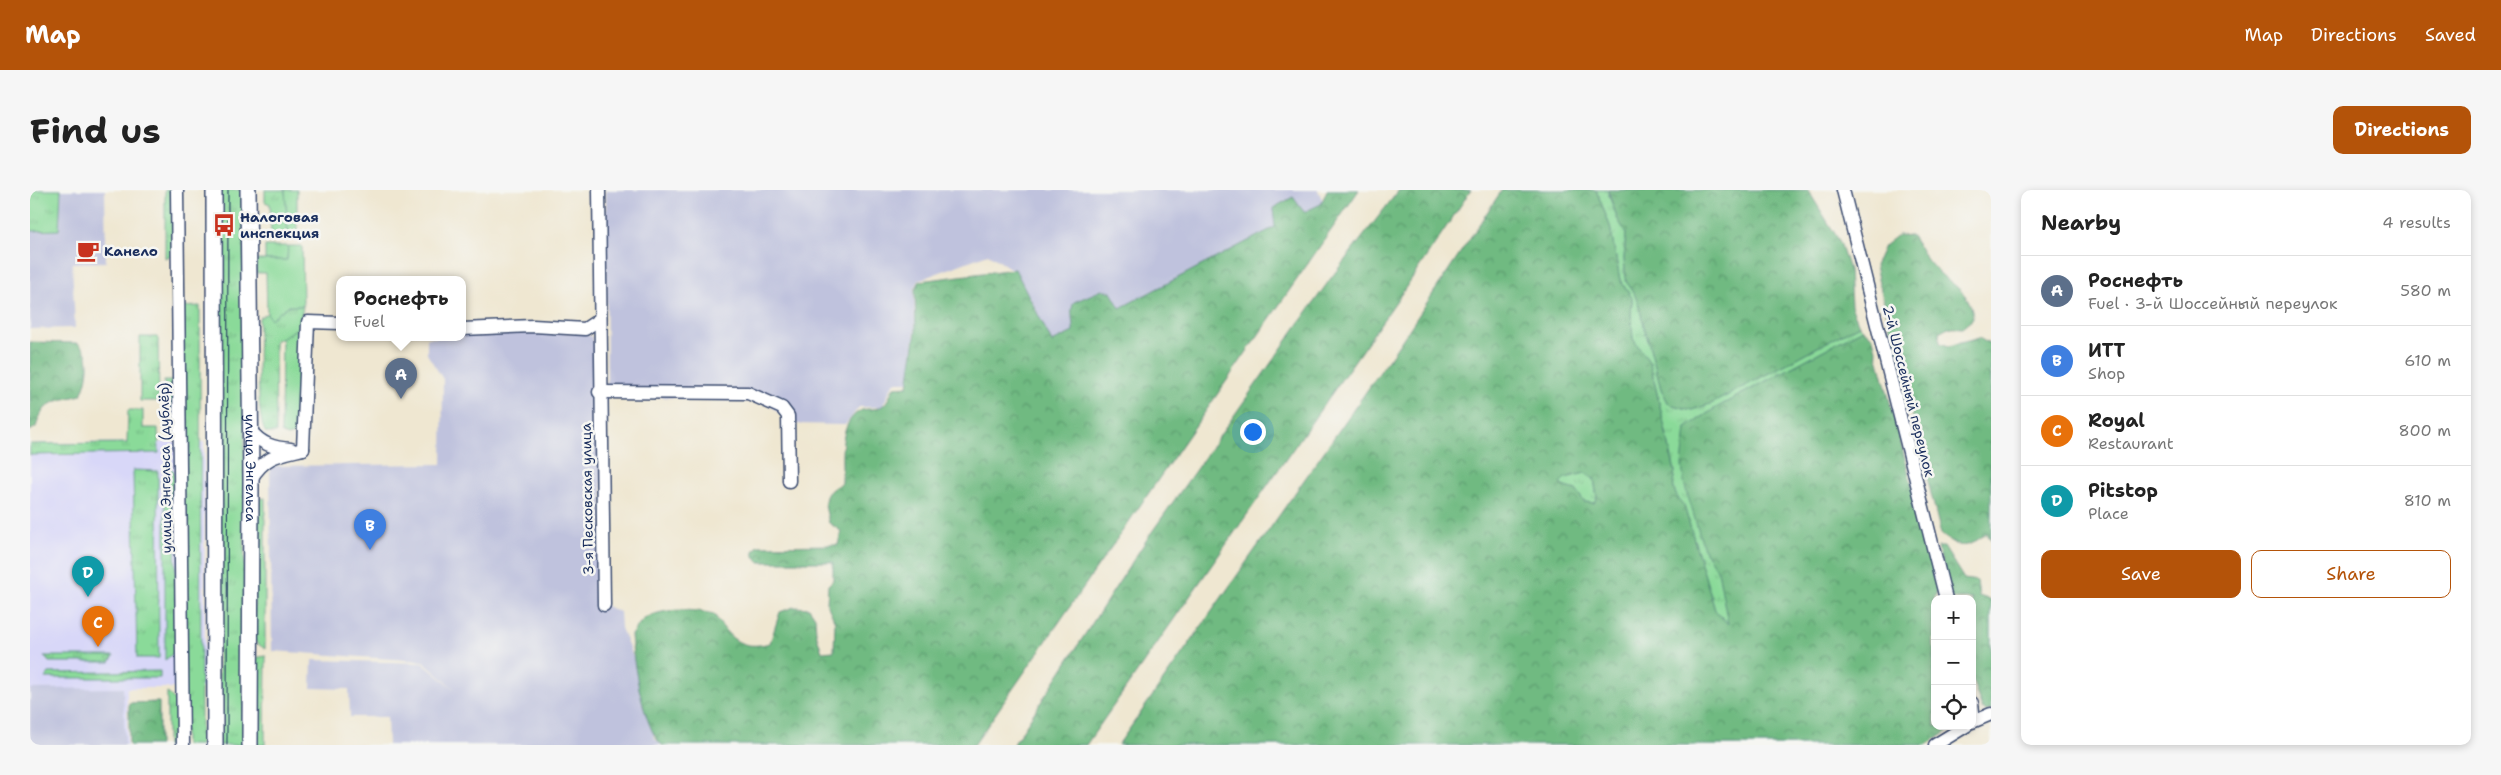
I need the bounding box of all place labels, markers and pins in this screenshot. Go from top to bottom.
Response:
place label: Налоговая инспекция [240,208,319,242]
bus stop icon: Налоговая инспекция [211,212,237,238]
cafe icon: Канело [75,238,101,264]
place label: Канело [104,242,158,260]
pin: A [385,358,417,399]
pin: B [354,509,386,550]
pin: D [72,556,104,597]
pin: C [82,606,114,647]

